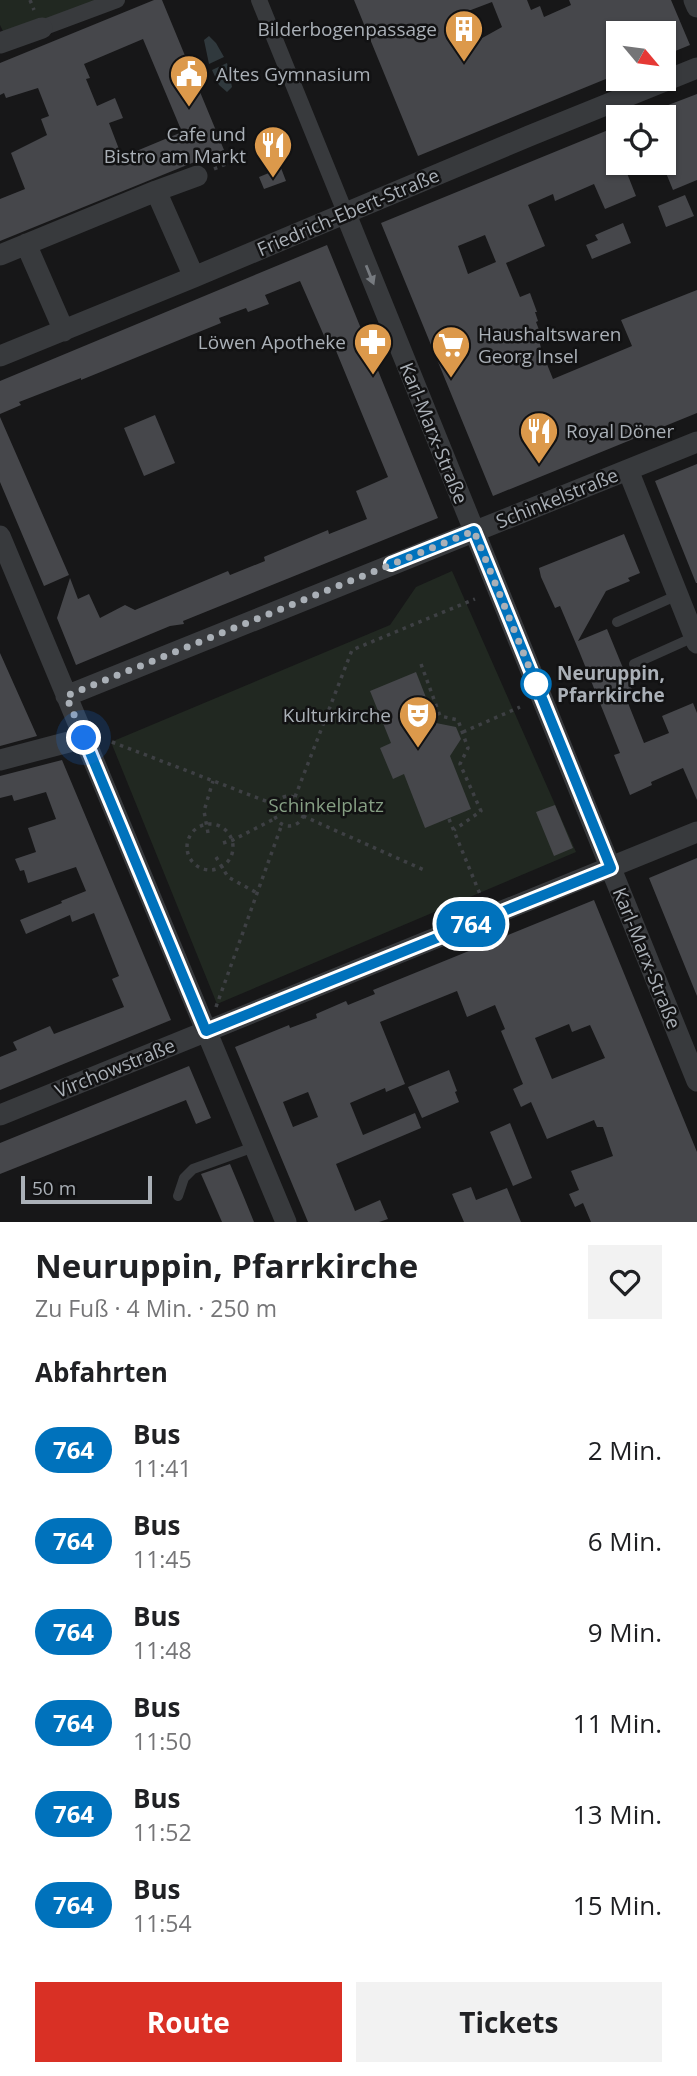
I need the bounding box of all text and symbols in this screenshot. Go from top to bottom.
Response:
building icon: Bilderbogenpassage [443,8,485,63]
place label: Bilderbogenpassage [258,16,437,42]
north arrow [606,21,676,91]
map controls [606,21,676,175]
public building icon: Altes Gymnasium [168,53,210,108]
place label: Altes Gymnasium [216,61,370,87]
button: locate [606,105,676,175]
place label: Cafe und Bistro am Markt [104,121,246,169]
restaurant icon: Cafe und Bistro am Markt [252,124,294,179]
street label: Friedrich-Ebert-Straße [253,162,443,262]
one-way arrow [365,265,376,286]
pharmacy icon: Löwen Apotheke [352,321,394,376]
place label: Haushaltswaren Georg Insel [478,321,621,369]
supermarket icon: Haushaltswaren Georg Insel [430,324,472,379]
place label: Löwen Apotheke [198,329,346,355]
street label: Karl-Marx-Straße [394,358,474,508]
restaurant icon: Royal Döner [518,410,560,465]
place label: Royal Döner [566,418,675,444]
street label: Schinkelstraße [492,462,622,534]
place label: Neuruppin, Pfarrkirche [557,660,665,708]
marker: Neuruppin, Pfarrkirche [521,669,551,699]
theatre icon: Kulturkirche [397,694,439,749]
place label: Kulturkirche [283,702,391,728]
your location [66,720,101,755]
park label: Schinkelplatz [268,792,384,818]
street label: Karl-Marx-Straße [607,883,687,1033]
line badge: 764 [431,901,511,947]
text: 764 [450,907,492,940]
street label: Virchowstraße [51,1032,179,1104]
scale bar [21,1173,152,1205]
text: 50 m [32,1175,76,1201]
text: Neuruppin, Pfarrkirche [35,1243,418,1288]
button: heart [588,1245,662,1319]
text: Zu Fuß · 4 Min. · 250 m [35,1292,277,1324]
text: Abfahrten [35,1354,168,1390]
text: Bus [133,1416,180,1452]
text: 2 Min. [588,1432,662,1468]
text: 764 [53,1433,94,1466]
text: 11:41 [133,1452,192,1484]
text: Bus [133,1507,180,1543]
text: 6 Min. [588,1523,662,1559]
text: 764 [53,1524,94,1557]
text: 11:45 [133,1543,192,1575]
text: Bus [133,1598,180,1634]
text: 9 Min. [588,1614,662,1650]
text: 764 [53,1615,94,1648]
text: 11:48 [133,1634,192,1666]
text: Bus [133,1689,180,1725]
text: 11 Min. [573,1705,662,1741]
text: 764 [53,1706,94,1739]
text: 11:50 [133,1725,192,1757]
text: Bus [133,1780,180,1816]
text: 13 Min. [573,1796,662,1832]
text: 764 [53,1797,94,1830]
text: 11:52 [133,1816,192,1848]
text: Bus [133,1871,180,1907]
text: 15 Min. [573,1887,662,1923]
text: 764 [53,1888,94,1921]
text: 11:54 [133,1907,192,1939]
button: Route [35,1982,342,2062]
button: Tickets [356,1982,662,2062]

